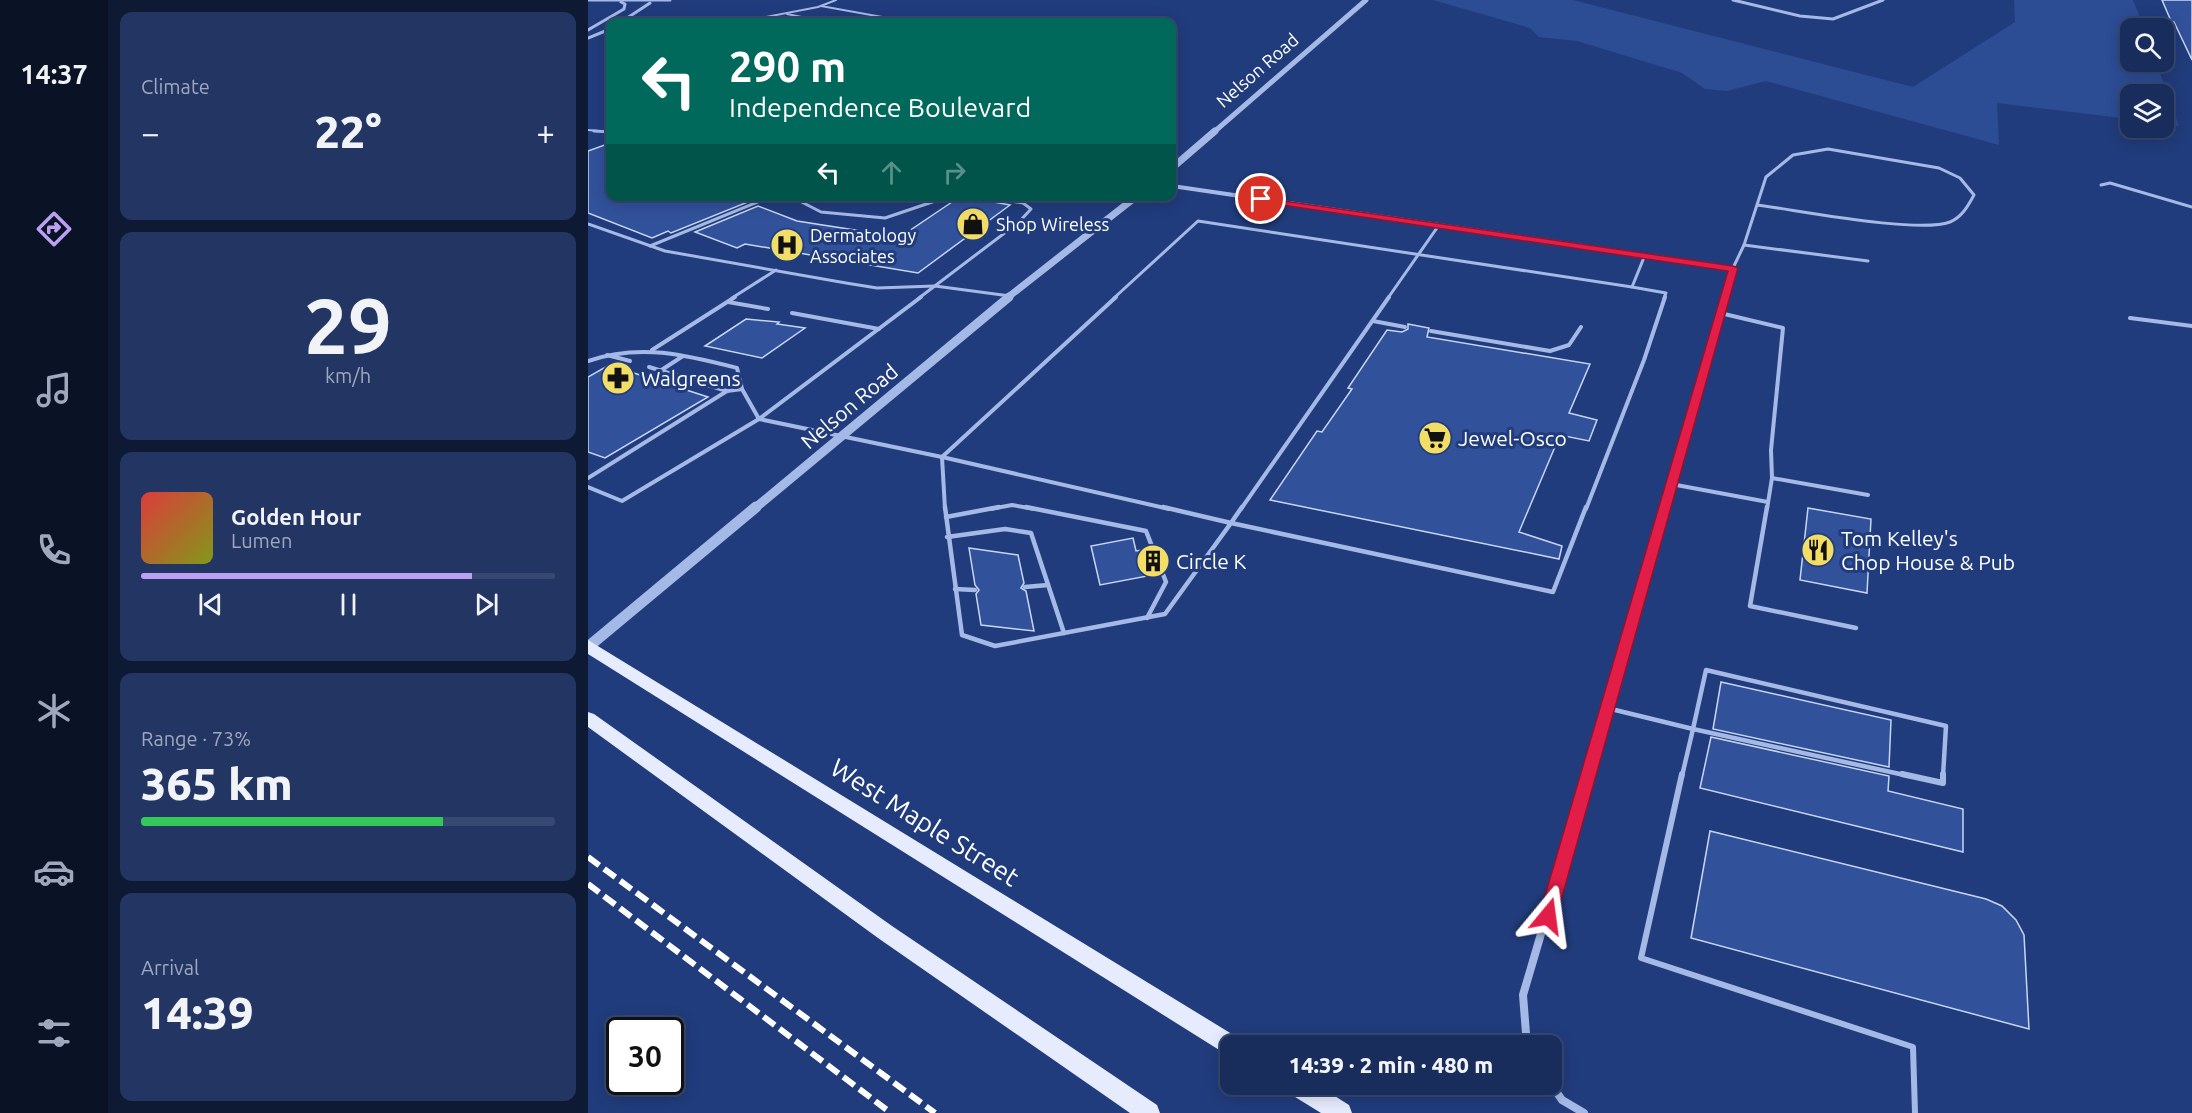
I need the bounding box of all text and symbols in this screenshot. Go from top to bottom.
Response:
map controls [2120,18,2174,138]
button: search [2120,18,2174,72]
street label: Nelson Road [1212,29,1302,111]
icon: left [630,42,708,120]
text: 290 m [729,43,846,90]
text: 14:37 [20,59,88,89]
text: Climate [141,75,210,98]
button: layers [2120,84,2174,138]
text: Independence Boulevard [729,92,1031,122]
text: 22° [314,106,382,157]
text: − [141,114,160,151]
text: + [536,114,555,151]
icon: left [812,156,845,189]
icon: ahead [875,156,908,189]
icon: right [938,156,971,189]
pin [1235,173,1286,224]
icon: arrive [1244,182,1277,215]
shop icon: Shop Wireless [955,206,991,242]
icon: directions [33,208,75,250]
place label: Shop Wireless [996,214,1109,234]
place label: Dermatology Associates [810,225,916,266]
hospital icon: Dermatology Associates [769,227,805,263]
text: 29 [304,281,392,369]
street label: Nelson Road [796,359,902,453]
pharmacy icon: Walgreens [600,360,636,396]
text: km/h [325,364,371,387]
place label: Walgreens [641,366,741,390]
icon: music [33,369,75,411]
supermarket icon: Jewel-Osco [1417,420,1453,456]
place label: Jewel-Osco [1458,426,1567,450]
text: Golden Hour [231,504,361,529]
place label: Tom Kelley's Chop House & Pub [1841,526,2015,574]
icon: phone [33,529,75,571]
text: Lumen [231,529,292,552]
restaurant icon: Tom Kelley's Chop House & Pub [1800,532,1836,568]
building icon: Circle K [1135,543,1171,579]
place label: Circle K [1176,549,1247,573]
icon: previous [194,588,227,621]
icon: pause [332,588,365,621]
icon: next [470,588,503,621]
icon: climate [33,690,75,732]
text: Range · 73% [141,727,251,750]
street label: West Maple Street [826,752,1024,892]
text: 365 km [141,758,293,809]
icon: car [33,851,75,893]
position arrow [1516,884,1580,948]
text: Arrival [141,956,199,979]
text: 14:39 [141,987,254,1038]
icon: filters [33,1012,75,1054]
speed limit sign: 30 [606,1017,684,1095]
text: 14:39 · 2 min · 480 m [1289,1052,1493,1077]

